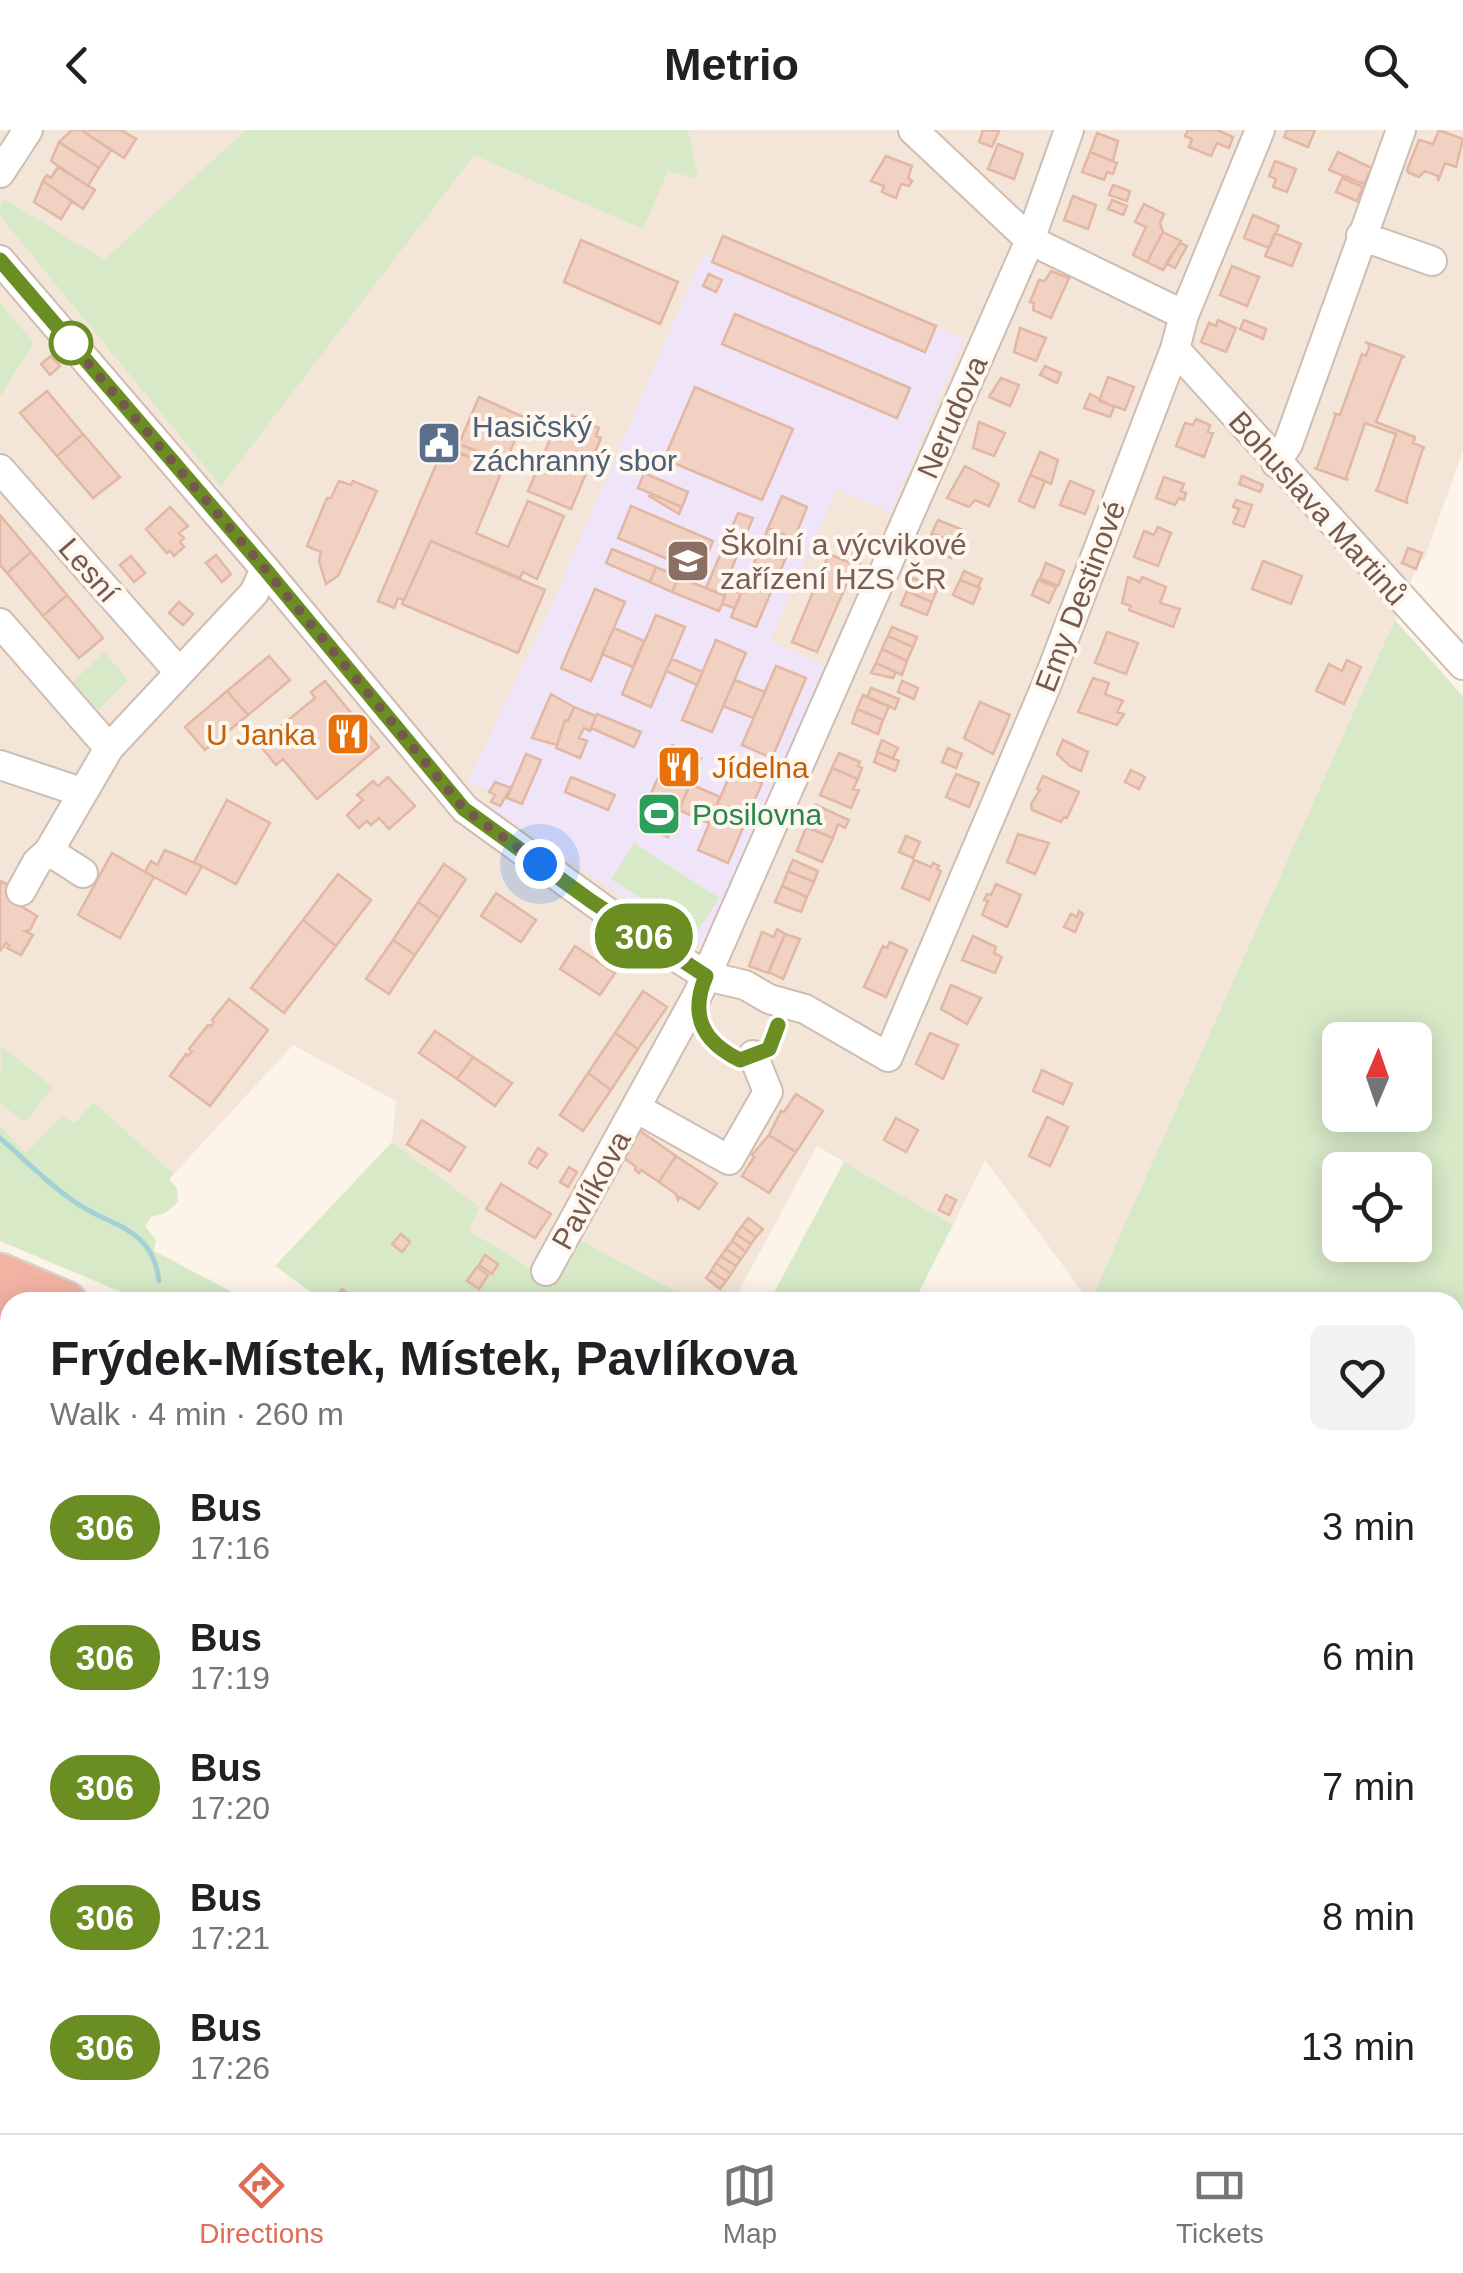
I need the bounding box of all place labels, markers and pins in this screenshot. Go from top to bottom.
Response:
unlabelled marker [50,322,92,364]
place label: Hasičský záchranný sbor [472,410,677,477]
public building icon: Hasičský záchranný sbor [416,420,462,466]
place label: Školní a výcvikové zařízení HZS ČR [720,528,967,595]
school or university icon: Školní a výcvikové zařízení HZS ČR [665,538,711,584]
restaurant icon: U Janka [325,711,371,757]
place label: U Janka [206,718,316,751]
restaurant icon: Jídelna [656,744,702,790]
place label: Jídelna [712,751,809,784]
sports icon: Posilovna [636,791,682,837]
place label: Posilovna [692,798,822,831]

